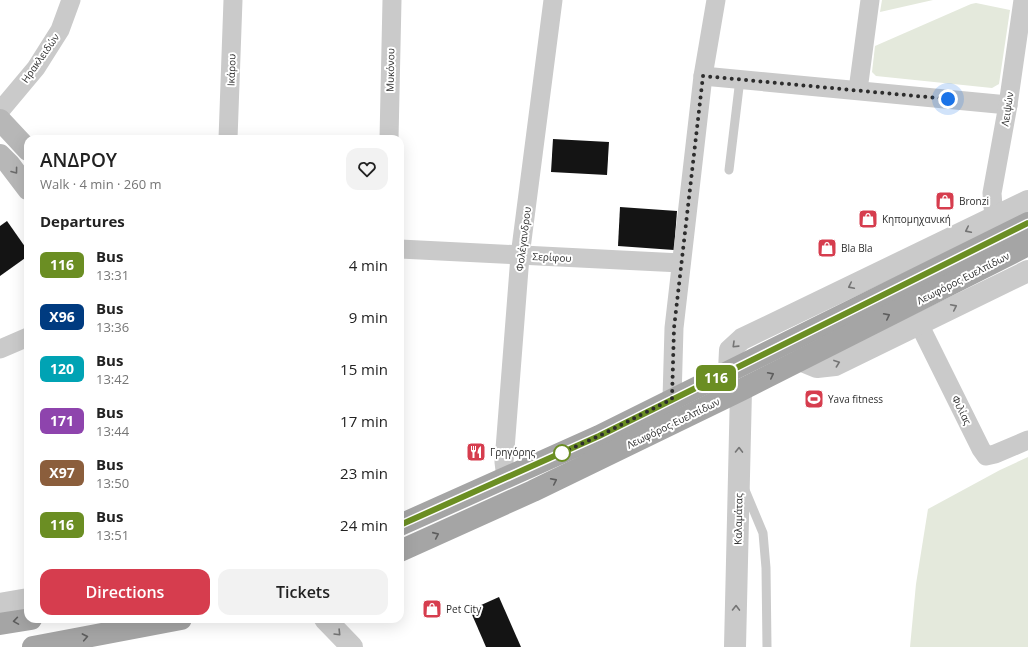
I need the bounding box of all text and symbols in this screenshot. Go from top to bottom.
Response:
street label: Ηρακλειδών [18,30,62,86]
street label: Μυκόνου [383,48,397,92]
street label: Ικάρου [223,54,239,86]
your location [938,89,958,109]
street label: Λειψών [997,91,1017,127]
text: ΑΝΔΡΟΥ [40,147,117,173]
button: heart [346,148,388,190]
one-way arrow [10,167,17,174]
text: Walk · 4 min · 260 m [40,175,162,193]
shop icon: Bronzi [934,190,956,212]
place label: Bronzi [959,194,989,208]
street label: Φολέγανδρου [512,206,534,272]
shop icon: Κηπομηχανική [857,208,879,230]
text: Departures [40,211,125,231]
place label: Κηπομηχανική [882,212,951,226]
one-way arrow [965,225,972,233]
shop icon: Bla Bla [816,237,838,259]
place label: Bla Bla [841,241,873,255]
text: Bus [96,246,123,266]
street label: Σερίφου [532,249,572,265]
street label: Λεωφόρος Ευελπίδων [914,249,1012,307]
text: 116 [50,255,74,274]
text: 4 min [349,255,388,275]
text: 13:31 [96,266,129,284]
one-way arrow [847,282,855,289]
text: Bus [96,298,123,318]
one-way arrow [950,304,958,312]
text: Χ96 [49,307,75,326]
text: 9 min [349,307,388,327]
one-way arrow [883,313,891,321]
text: 13:36 [96,318,129,336]
one-way arrow [732,341,740,348]
text: Bus [96,350,123,370]
text: 120 [50,359,74,378]
text: 15 min [340,359,388,379]
one-way arrow [834,359,841,368]
line badge: 116 [693,365,739,391]
text: 116 [704,368,728,387]
text: 13:42 [96,370,129,388]
one-way arrow [767,372,775,380]
sports icon: Yava fitness [803,388,825,410]
place label: Yava fitness [828,392,883,406]
street label: Φιλίας [949,393,975,427]
street label: Λεωφόρος Ευελπίδων [624,394,722,452]
text: Bus [96,402,123,422]
text: 171 [50,411,74,430]
text: 17 min [340,411,388,431]
text: 13:44 [96,422,129,440]
restaurant icon: Γρηγόρης [465,441,487,463]
unlabelled marker [553,444,571,462]
place label: Γρηγόρης [490,445,536,459]
one-way arrow [735,447,743,453]
text: Bus [96,454,123,474]
text: X97 [49,463,75,482]
text: 23 min [340,463,388,483]
text: 13:50 [96,474,129,492]
one-way arrow [549,478,557,486]
street label: Καλαμάτας [731,493,745,545]
text: Bus [96,506,123,526]
text: 116 [50,515,74,534]
text: 24 min [340,515,388,535]
text: 13:51 [96,526,129,544]
one-way arrow [431,532,439,540]
button: Directions [40,569,210,615]
button: Tickets [218,569,388,615]
shop icon: Pet City [421,598,443,620]
place label: Pet City [446,602,482,616]
one-way arrow [732,605,740,611]
one-way arrow [12,617,19,625]
one-way arrow [333,628,341,636]
one-way arrow [82,633,88,642]

